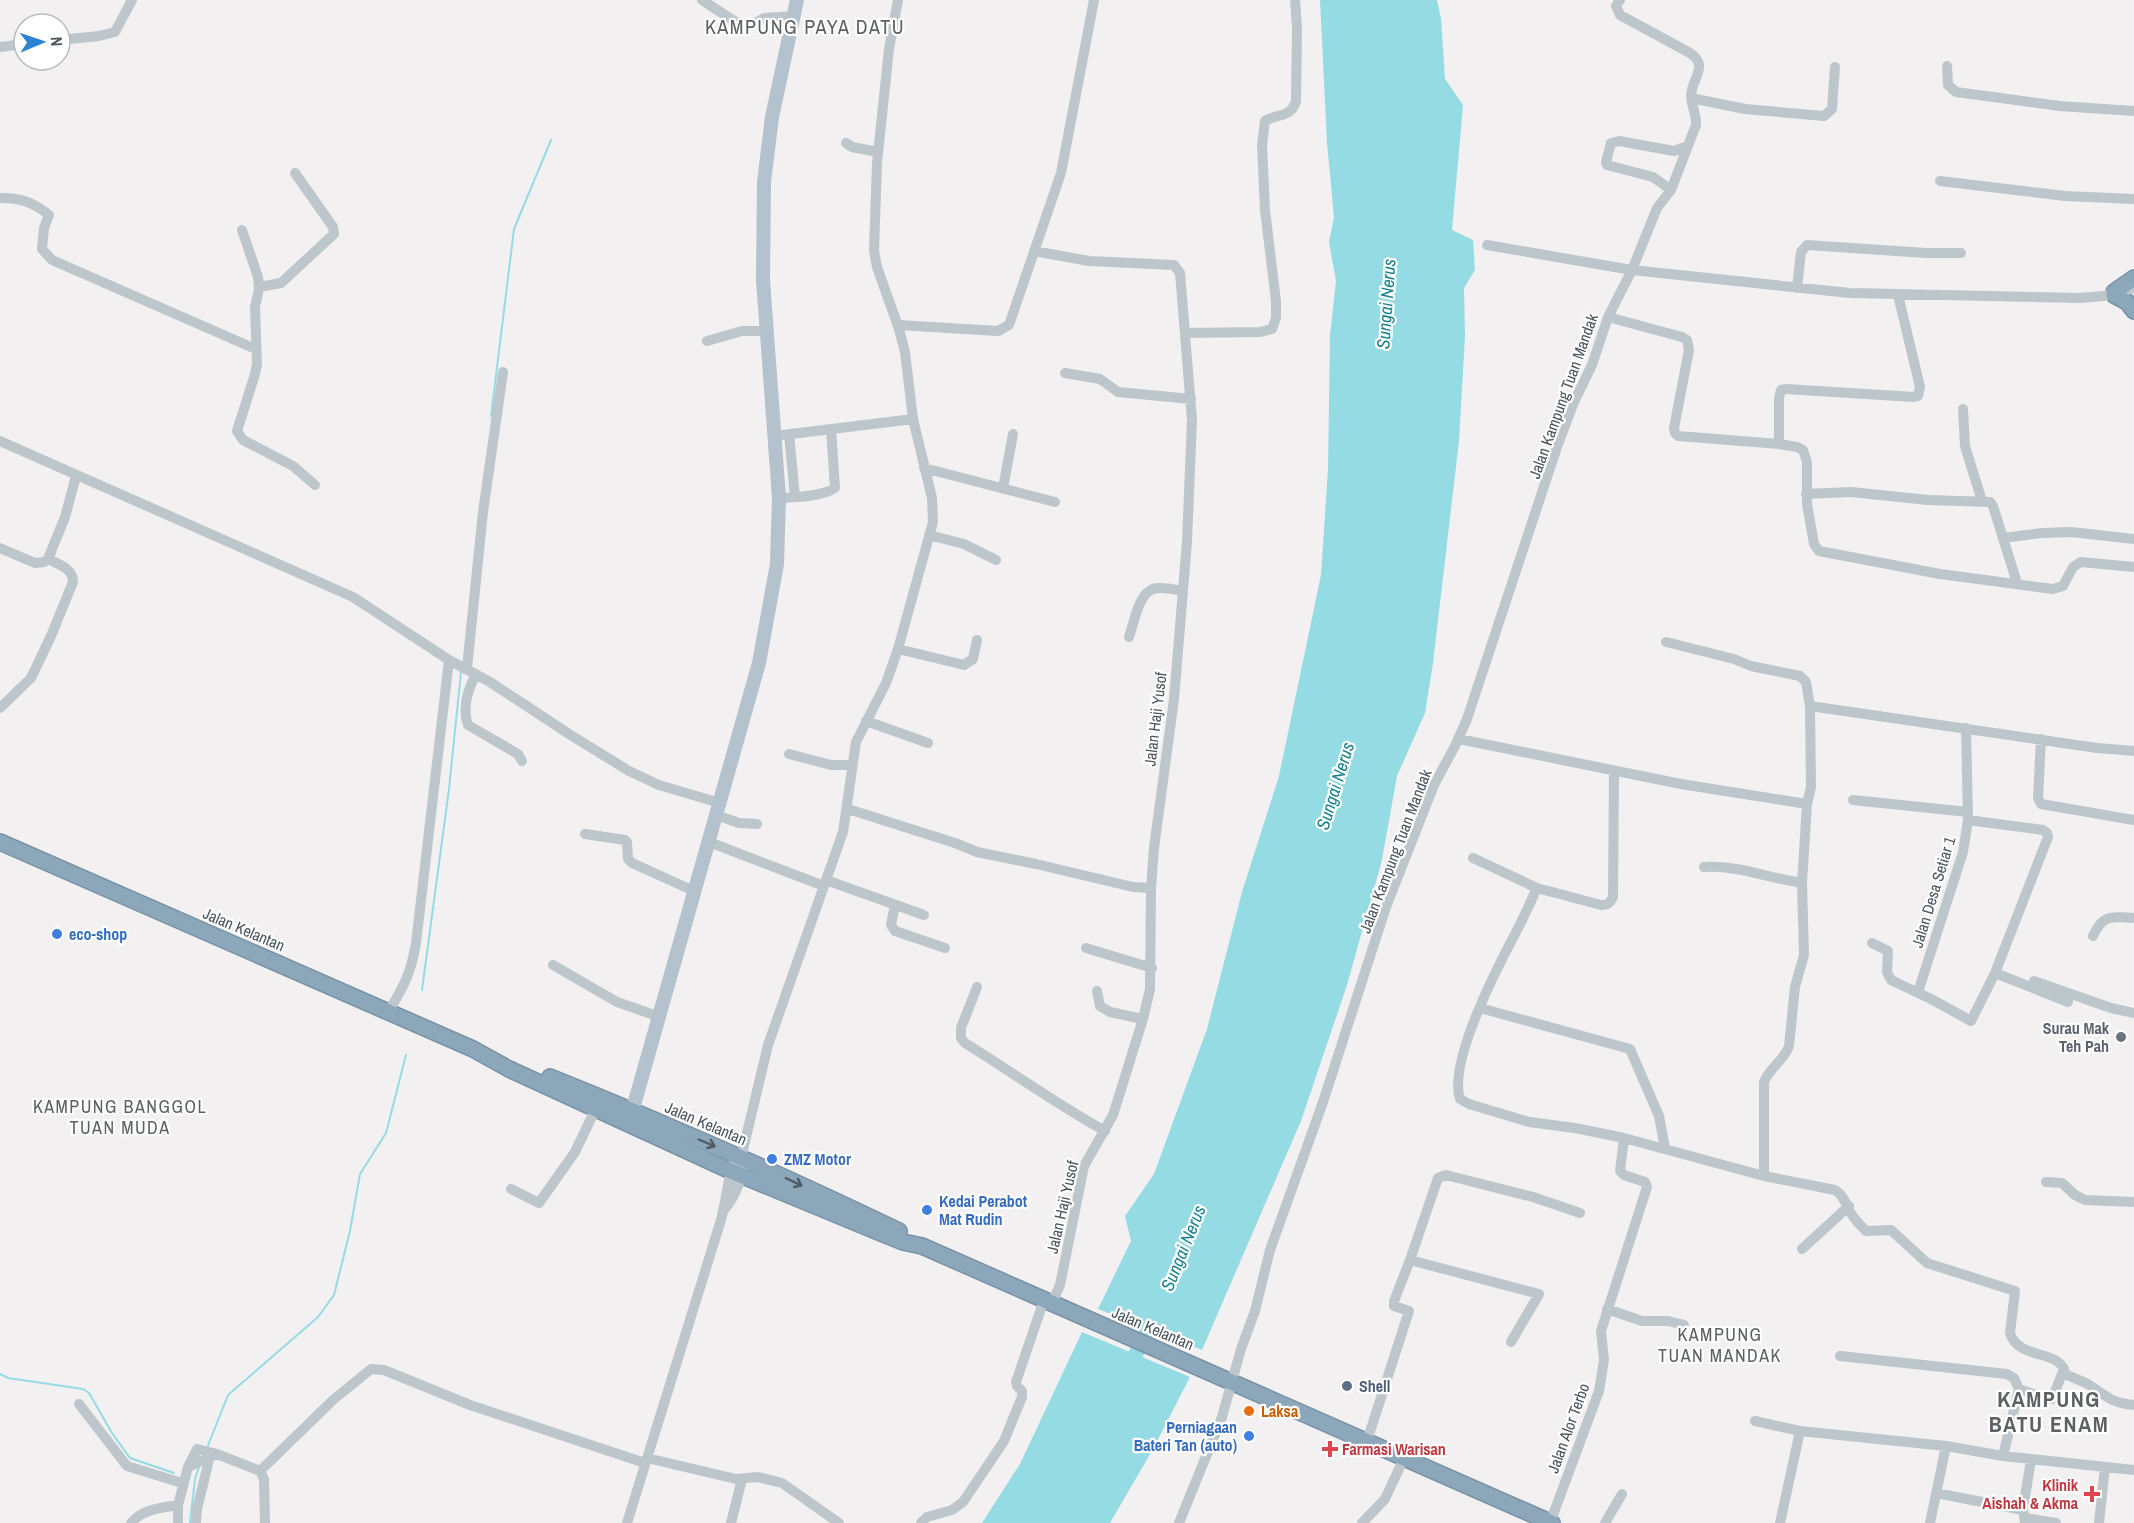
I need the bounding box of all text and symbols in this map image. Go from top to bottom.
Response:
north arrow [12,12,72,72]
district label: KAMPUNG PAYA DATU [705,13,905,40]
text: N [46,36,68,47]
water label: Sungai Nerus [1370,258,1402,350]
street label: Jalan Kampung Tuan Mandak [1523,310,1603,481]
street label: Jalan Haji Yusof [1138,670,1172,767]
water label: Sungai Nerus [1310,739,1360,833]
street label: Jalan Kampung Tuan Mandak [1354,766,1437,936]
street label: Jalan Desa Setiar 1 [1906,833,1961,950]
street label: Jalan Kelantan [200,902,288,956]
place label: eco-shop [69,923,127,945]
marker: eco-shop [50,927,64,941]
place label: Surau Mak Teh Pah [2043,1017,2110,1057]
marker: Surau Mak Teh Pah [2114,1030,2128,1044]
district label: KAMPUNG BANGGOL TUAN MUDA [33,1094,207,1140]
street label: Jalan Kelantan [662,1096,750,1150]
one-way arrow [697,1138,715,1149]
place label: ZMZ Motor [784,1148,852,1170]
marker: ZMZ Motor [765,1152,779,1166]
street label: Jalan Haji Yusof [1041,1158,1083,1256]
one-way arrow [785,1177,803,1188]
place label: Kedai Perabot Mat Rudin [939,1190,1028,1230]
water label: Sungai Nerus [1155,1201,1211,1295]
marker: Kedai Perabot Mat Rudin [920,1203,934,1217]
street label: Jalan Kelantan [1109,1301,1197,1355]
district label: KAMPUNG TUAN MANDAK [1658,1322,1782,1368]
place label: Shell [1359,1375,1390,1397]
marker: Shell [1340,1379,1354,1393]
street label: Jalan Alor Terbo [1542,1380,1594,1476]
district label: KAMPUNG BATU ENAM [1989,1384,2109,1439]
place label: Laksa [1261,1400,1299,1422]
marker: Laksa [1242,1404,1256,1418]
place label: Perniagaan Bateri Tan (auto) [1134,1416,1237,1456]
marker: Perniagaan Bateri Tan (auto) [1242,1429,1256,1443]
place label: Farmasi Warisan [1342,1438,1446,1460]
marker: Farmasi Warisan [1323,1442,1337,1456]
place label: Klinik Aishah & Akma [1982,1474,2079,1514]
marker: Klinik Aishah & Akma [2083,1485,2101,1503]

